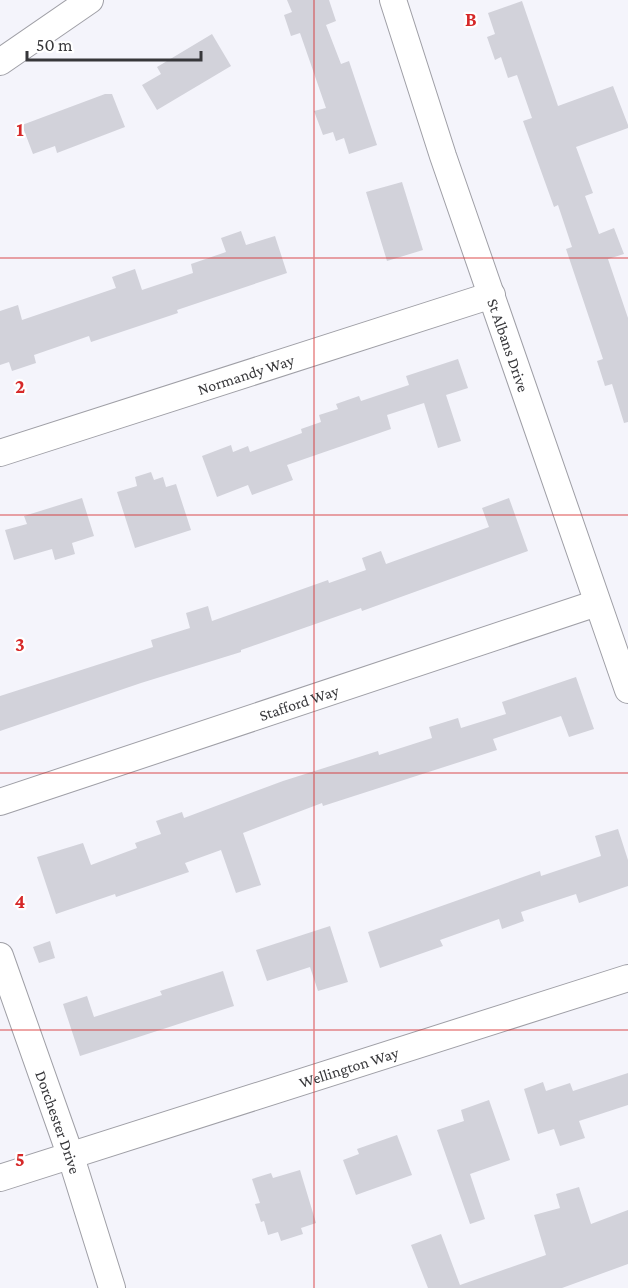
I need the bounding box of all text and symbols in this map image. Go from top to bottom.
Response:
text: B [465,8,477,30]
scale bar [27,24,201,62]
text: 50 m [36,35,73,55]
text: 1 [16,118,24,140]
street label: St Albans Drive [485,296,533,394]
street label: Normandy Way [195,350,297,398]
text: 2 [15,375,25,397]
text: 3 [15,633,25,655]
street label: Stafford Way [257,681,342,724]
text: 4 [15,890,26,912]
street label: Wellington Way [297,1043,401,1091]
street label: Dorchester Drive [33,1068,84,1176]
text: 5 [15,1148,25,1170]

